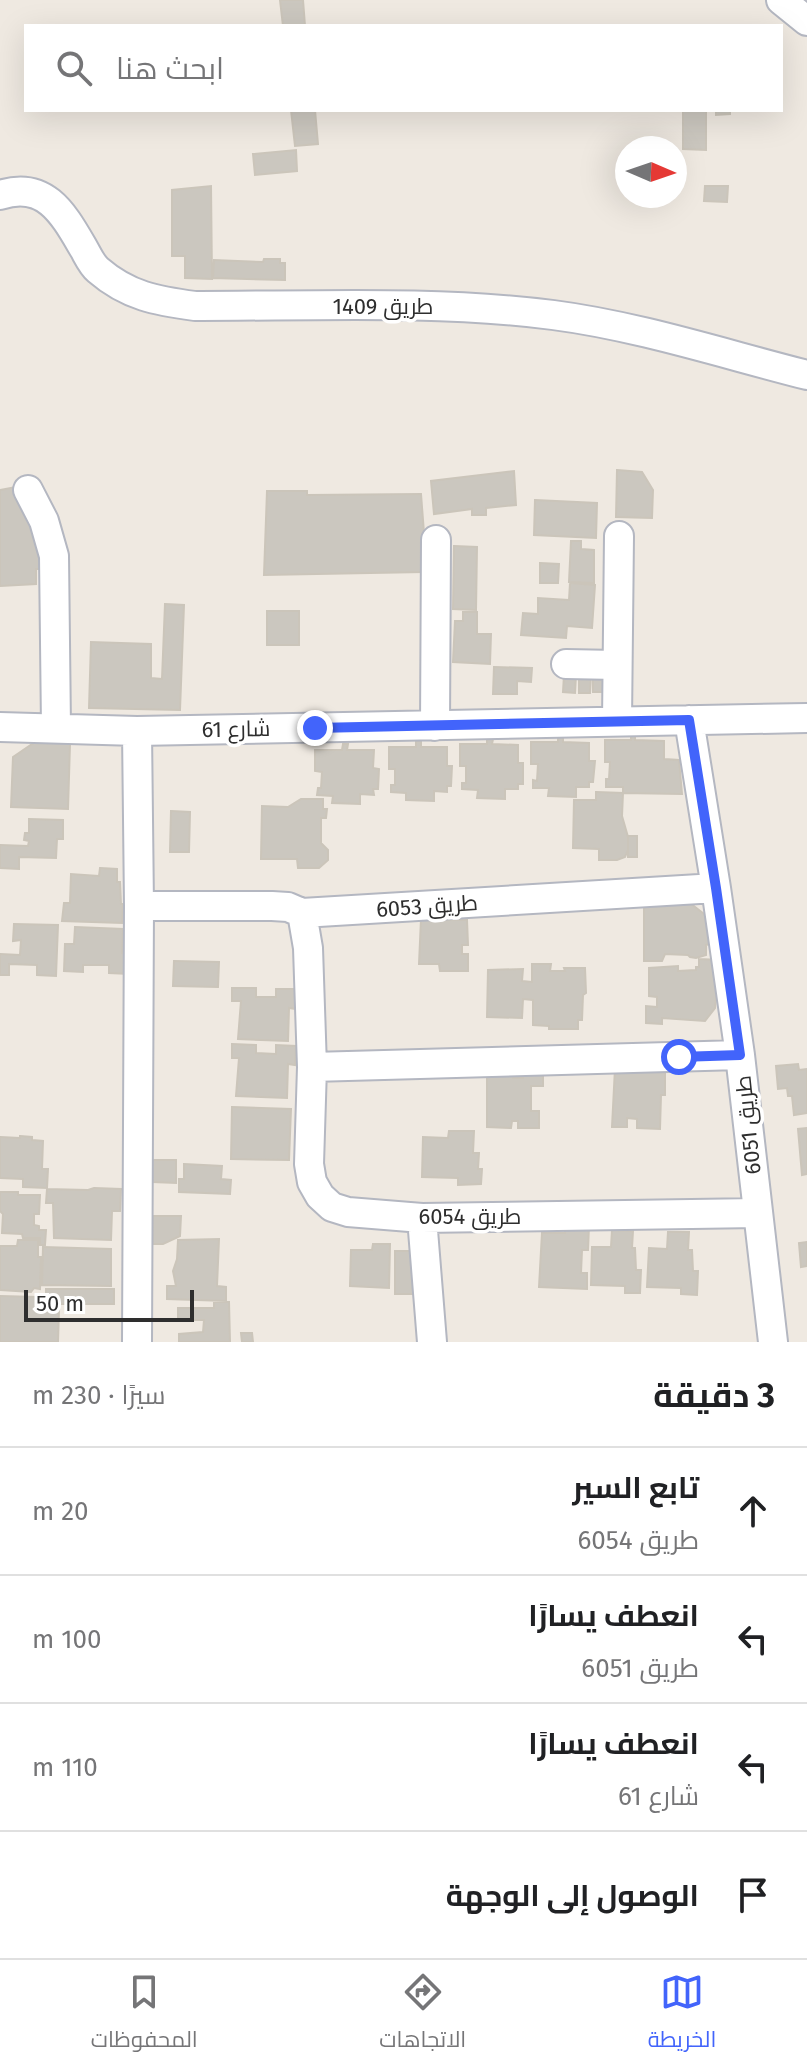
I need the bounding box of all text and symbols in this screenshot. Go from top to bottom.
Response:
search box [24,24,783,112]
icon: search [52,46,96,90]
text: ابحث هنا [116,51,224,87]
north arrow [615,136,687,208]
street label: طريق 1409 [333,293,433,320]
route end [297,710,333,746]
street label: شارع 61 [201,715,271,744]
street label: طريق 6053 [375,889,479,923]
route start [661,1039,697,1075]
street label: طريق 6051 [729,1074,767,1176]
street label: طريق 6054 [419,1203,521,1230]
scale bar [24,1286,194,1322]
text: 50 m [36,1290,84,1317]
text: 3 دقيقة [653,1375,775,1416]
text: سيرًا · 230 m [32,1380,165,1411]
text: تابع السير [573,1470,699,1506]
icon: ahead [731,1489,775,1533]
text: 20 m [32,1496,89,1527]
text: طريق 6054 [577,1525,699,1556]
text: انعطف يسارًا [528,1598,699,1634]
icon: left [731,1617,775,1661]
text: 100 m [32,1624,101,1655]
text: طريق 6051 [581,1653,699,1684]
text: انعطف يسارًا [528,1726,699,1762]
icon: left [731,1745,775,1789]
text: 110 m [32,1752,98,1783]
text: شارع 61 [618,1781,699,1812]
icon: arrive [731,1873,775,1917]
text: الوصول إلى الوجهة [446,1878,699,1914]
tab: المحفوظات [91,1970,198,2060]
tab: الاتجاهات [379,1970,466,2060]
tab: الخريطة [648,1970,716,2060]

